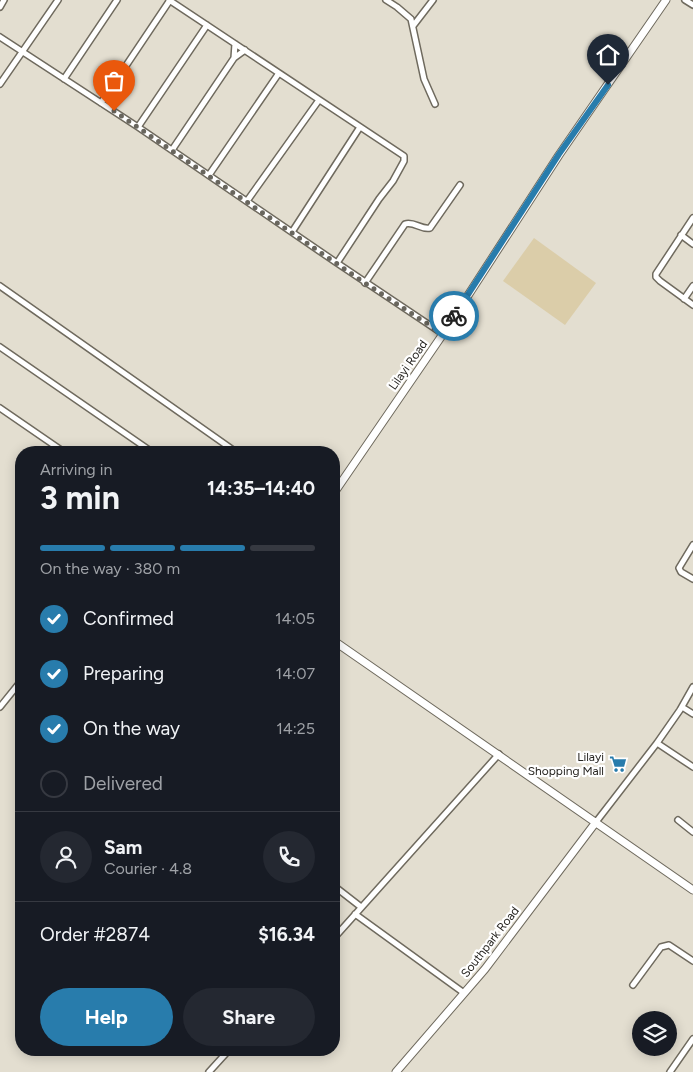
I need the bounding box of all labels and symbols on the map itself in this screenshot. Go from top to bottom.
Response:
pin [587,34,629,85]
pin [93,60,135,111]
courier [429,291,479,341]
street label: Lilayi Road [386,337,430,393]
place label: Lilayi Shopping Mall [528,750,604,778]
supermarket icon: Lilayi Shopping Mall [608,754,628,774]
street label: Southpark Road [458,904,522,980]

